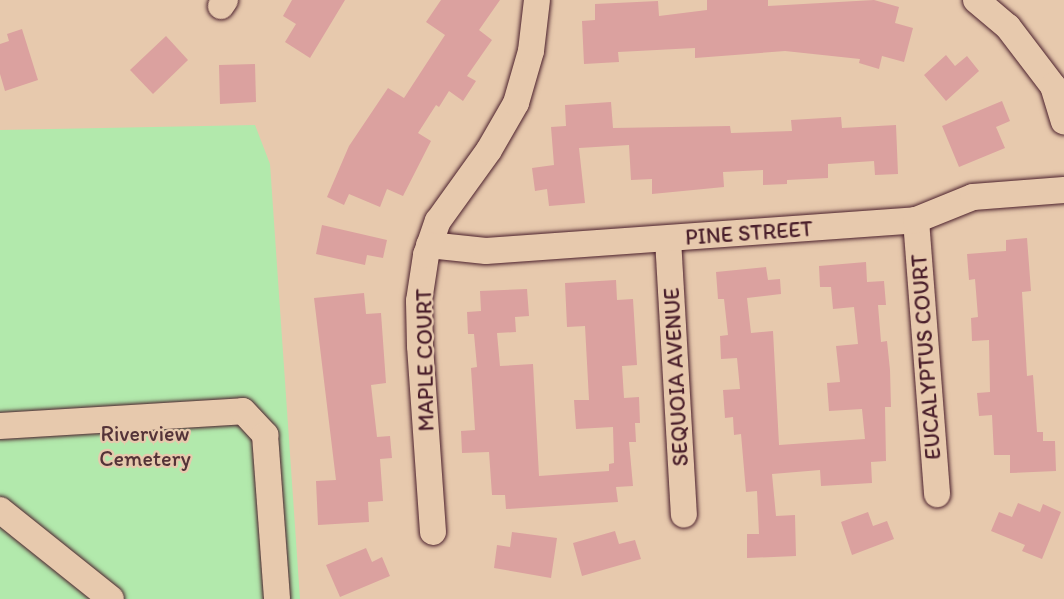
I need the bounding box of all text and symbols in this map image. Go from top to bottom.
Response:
street label: PINE STREET [684,215,814,251]
street label: EUCALYPTUS COURT [906,253,946,461]
street label: SEQUOIA AVENUE [658,287,694,467]
street label: MAPLE COURT [411,288,439,432]
park label: Riverview Cemetery [99,420,191,472]

